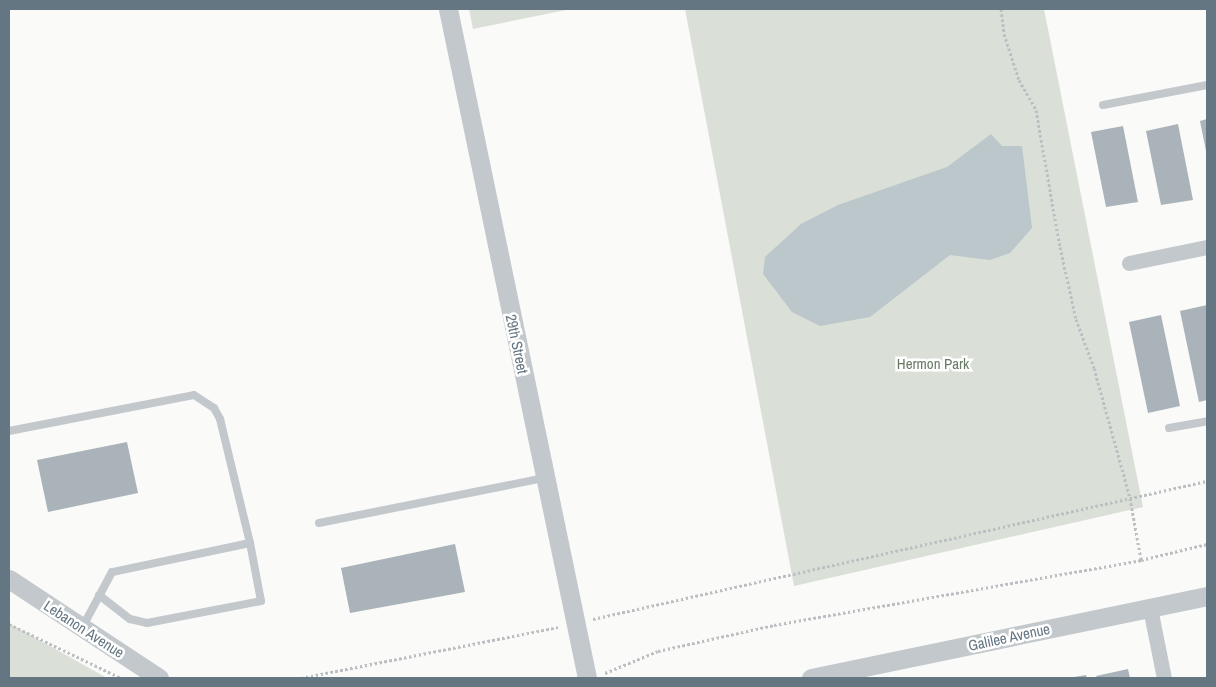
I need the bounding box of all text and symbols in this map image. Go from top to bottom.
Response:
street label: 29th Street [502,313,532,375]
park label: Hermon Park [897,355,969,373]
street label: Lebanon Avenue [40,596,128,662]
street label: Galilee Avenue [966,619,1052,655]

